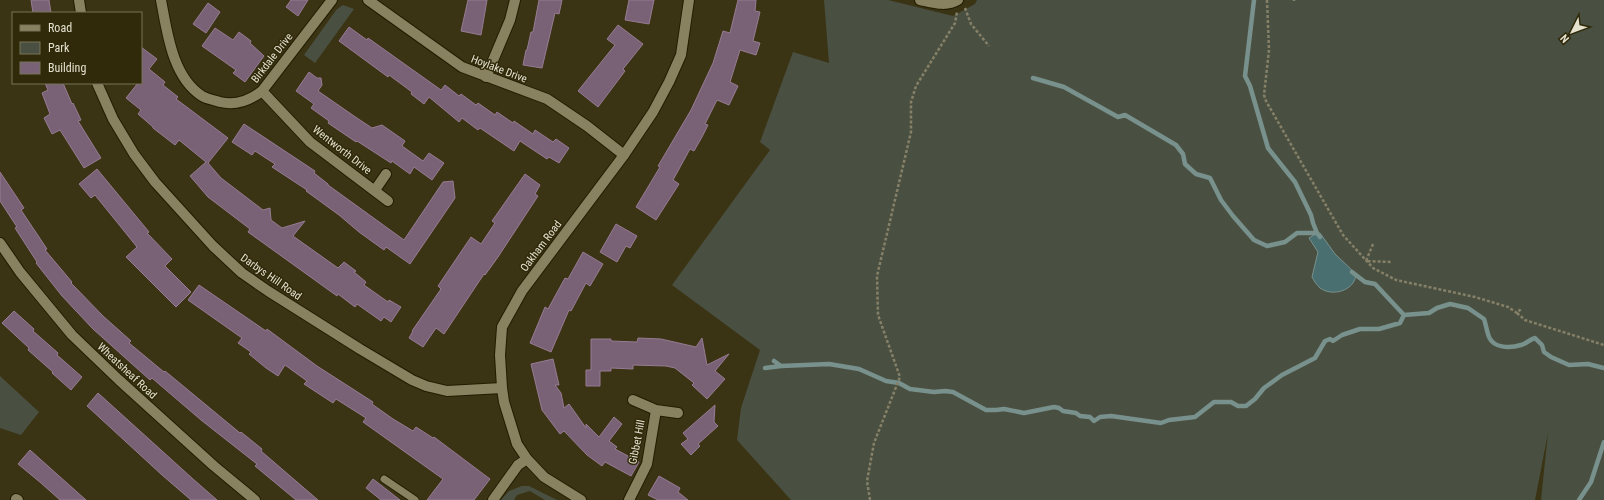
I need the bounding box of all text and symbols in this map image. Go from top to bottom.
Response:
legend [12,12,142,84]
north arrow [1552,12,1592,52]
text: Road [48,21,72,35]
street label: Birkdale Drive [249,31,295,85]
text: N [1558,31,1572,45]
text: Park [48,41,70,55]
street label: Hoylake Drive [469,52,529,86]
text: Building [48,61,86,75]
street label: Wentworth Drive [310,123,374,177]
street label: Oakham Road [518,218,564,274]
street label: Darbys Hill Road [238,251,304,303]
street label: Wheatsheaf Road [95,340,159,402]
street label: Gibbet Hill [626,419,648,465]

